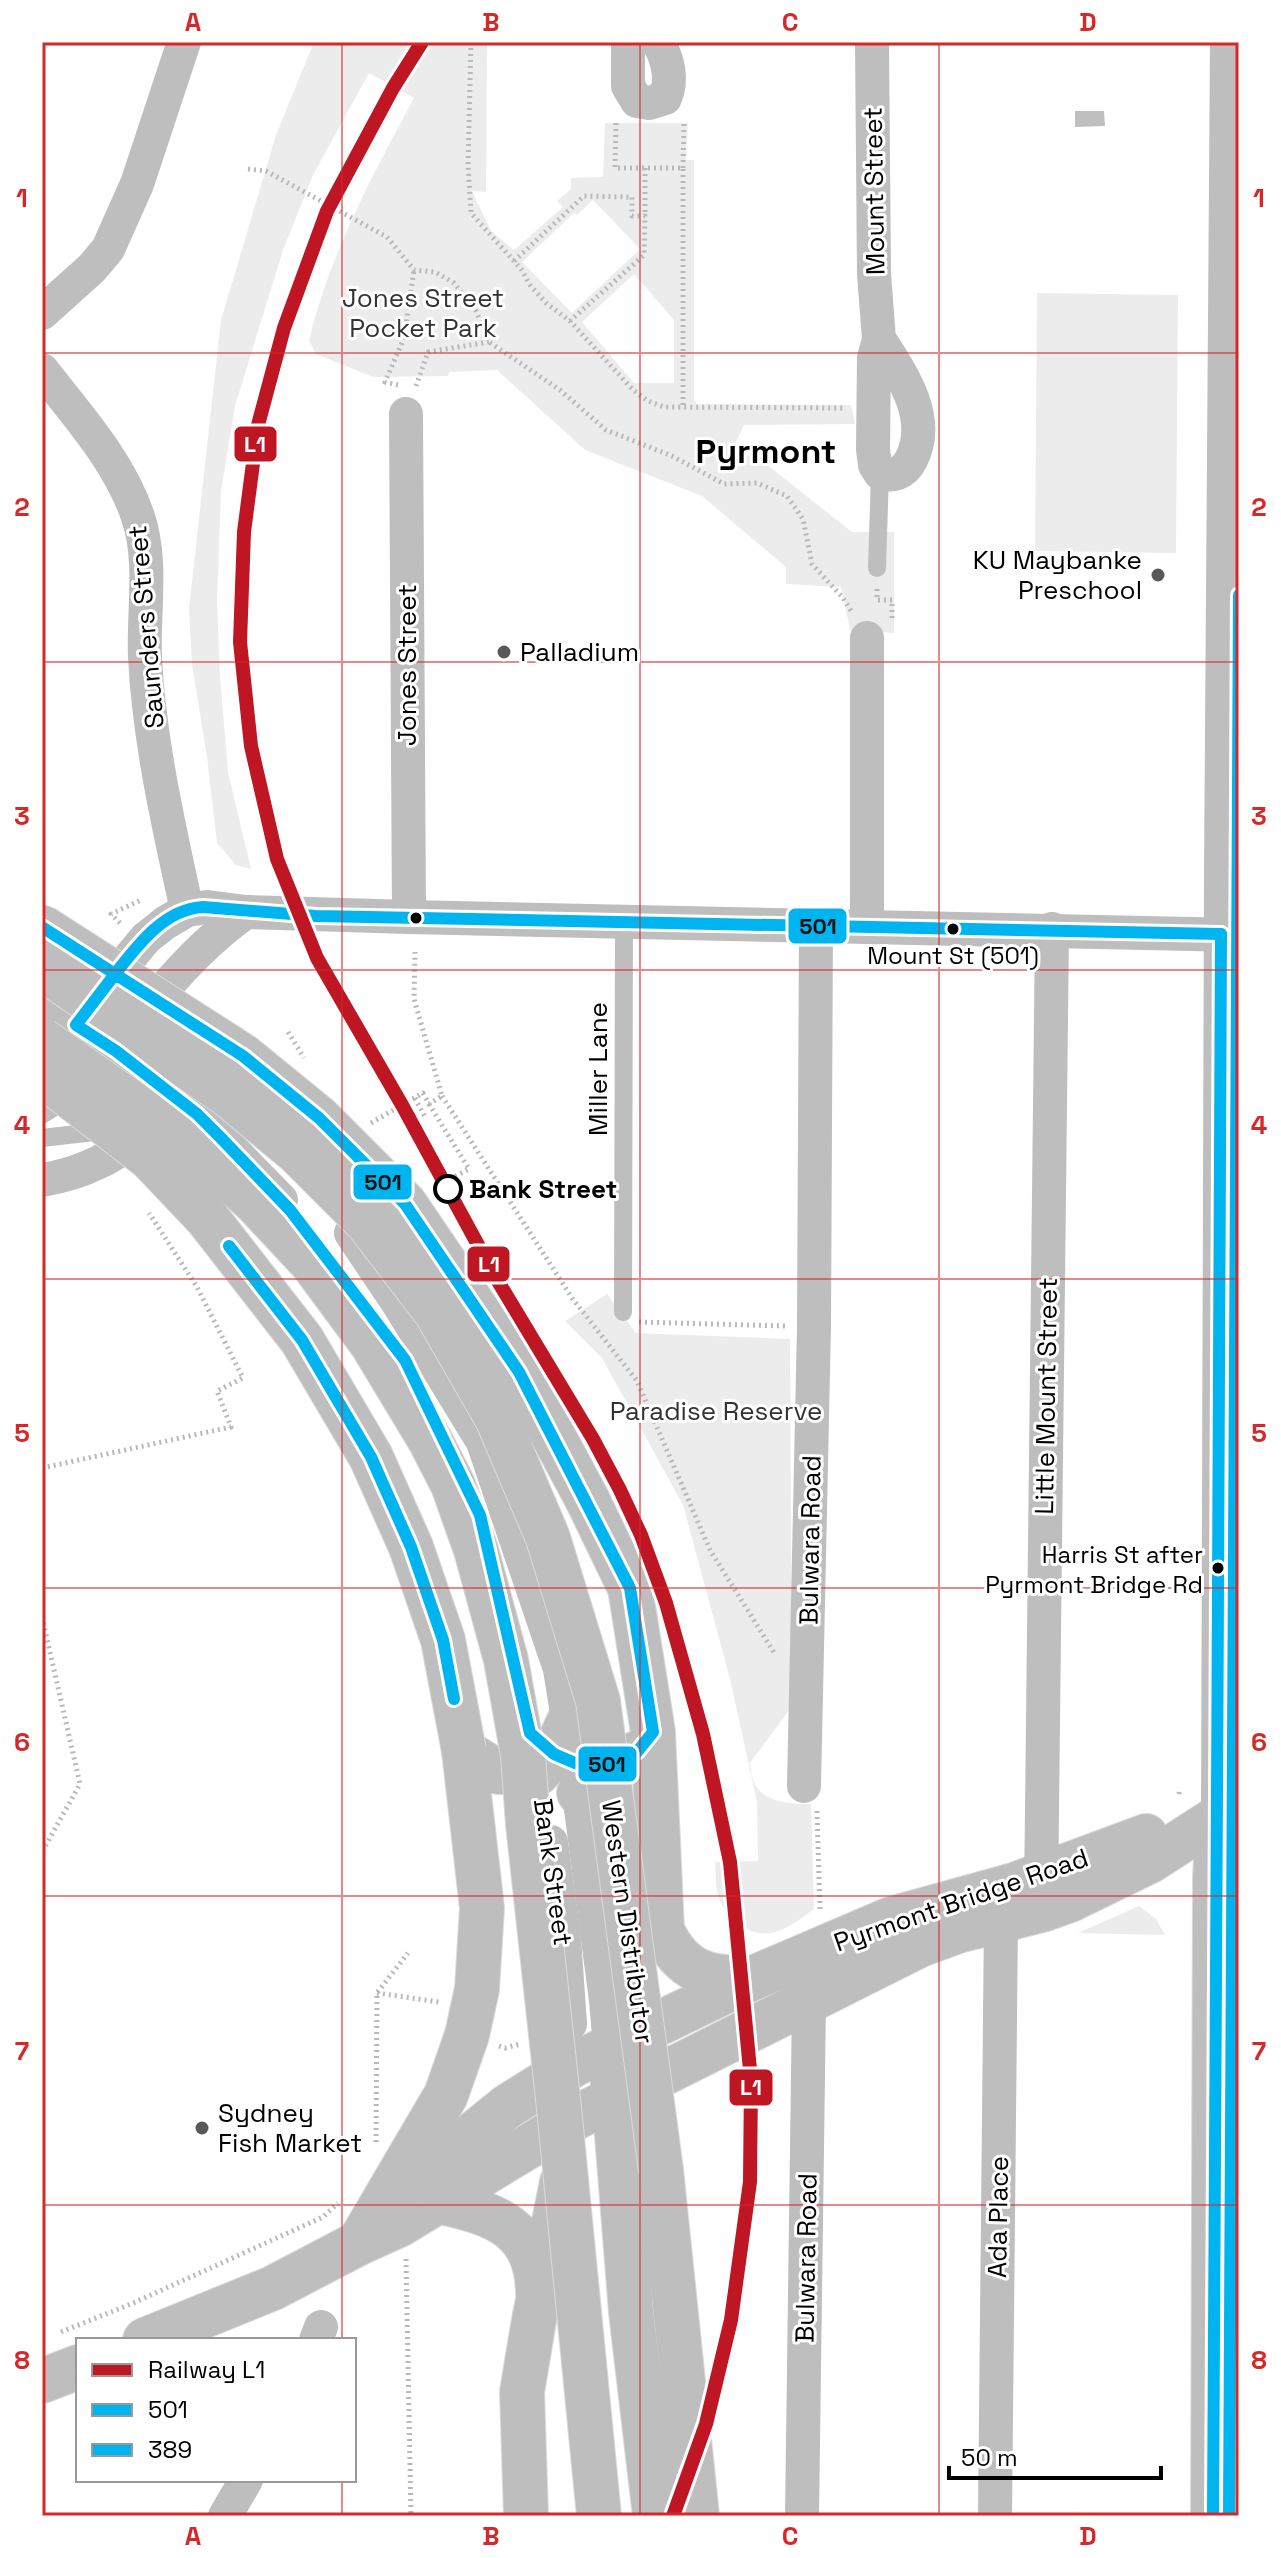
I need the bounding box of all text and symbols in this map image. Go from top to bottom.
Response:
text: A [185,5,202,39]
text: B [482,5,500,39]
text: C [782,5,798,39]
text: D [1079,5,1097,39]
street label: Mount Street [856,107,892,275]
text: 1 [16,181,28,215]
text: 1 [1253,181,1265,215]
park label: Jones Street Pocket Park [342,281,504,345]
line badge: L1 [233,425,278,463]
text: L1 [244,430,266,458]
district label: Pyrmont [696,430,836,473]
text: 2 [14,490,30,524]
text: 2 [1251,490,1267,524]
street label: Saunders Street [120,524,172,730]
place label: KU Maybanke Preschool [973,543,1142,607]
marker: KU Maybanke Preschool [1149,566,1167,584]
street label: Jones Street [390,584,424,746]
place label: Palladium [520,635,639,669]
marker: Palladium [495,643,513,661]
text: 3 [14,799,30,833]
text: 3 [1251,799,1267,833]
line badge: 501 [787,907,848,945]
unlabelled marker [408,910,424,926]
text: 501 [799,912,837,940]
marker: Mount St (501) [945,921,961,937]
place label: Mount St (501) [867,940,1039,971]
street label: Miller Lane [581,1002,615,1136]
text: 4 [14,1108,30,1142]
text: 4 [1251,1108,1267,1142]
line badge: 501 [352,1163,413,1201]
text: 501 [364,1168,402,1196]
place label: Bank Street [469,1172,617,1206]
marker: Bank Street [434,1175,462,1203]
line badge: L1 [466,1245,511,1283]
text: L1 [478,1250,500,1278]
street label: Little Mount Street [1027,1277,1065,1515]
park label: Paradise Reserve [610,1394,822,1428]
text: 5 [14,1416,30,1450]
text: 5 [1251,1416,1267,1450]
street label: Bulwara Road [792,1455,828,1625]
place label: Harris St after Pyrmont Bridge Rd [985,1539,1203,1600]
marker: Harris St after Pyrmont Bridge Rd [1210,1560,1226,1576]
text: 6 [14,1725,30,1759]
text: 6 [1251,1725,1267,1759]
line badge: 501 [577,1745,638,1783]
text: 501 [588,1750,626,1778]
street label: Bank Street [526,1796,580,1948]
street label: Western Distributor [594,1798,662,2046]
street label: Pyrmont Bridge Road [829,1841,1093,1959]
text: 7 [15,2034,29,2068]
text: 7 [1252,2034,1266,2068]
line badge: L1 [728,2068,774,2107]
text: L1 [740,2073,762,2101]
place label: Sydney Fish Market [218,2096,362,2160]
marker: Sydney Fish Market [193,2119,211,2137]
street label: Ada Place [980,2156,1016,2278]
street label: Bulwara Road [788,2173,824,2343]
legend [76,2338,356,2482]
text: 8 [14,2343,30,2377]
text: 8 [1251,2343,1267,2377]
text: Railway L1 [148,2354,265,2385]
text: 501 [148,2394,188,2425]
scale bar [949,2430,1161,2480]
text: 389 [148,2434,192,2465]
text: 50 m [961,2442,1018,2473]
text: A [185,2519,202,2553]
text: B [482,2519,500,2553]
text: C [782,2519,798,2553]
text: D [1079,2519,1097,2553]

